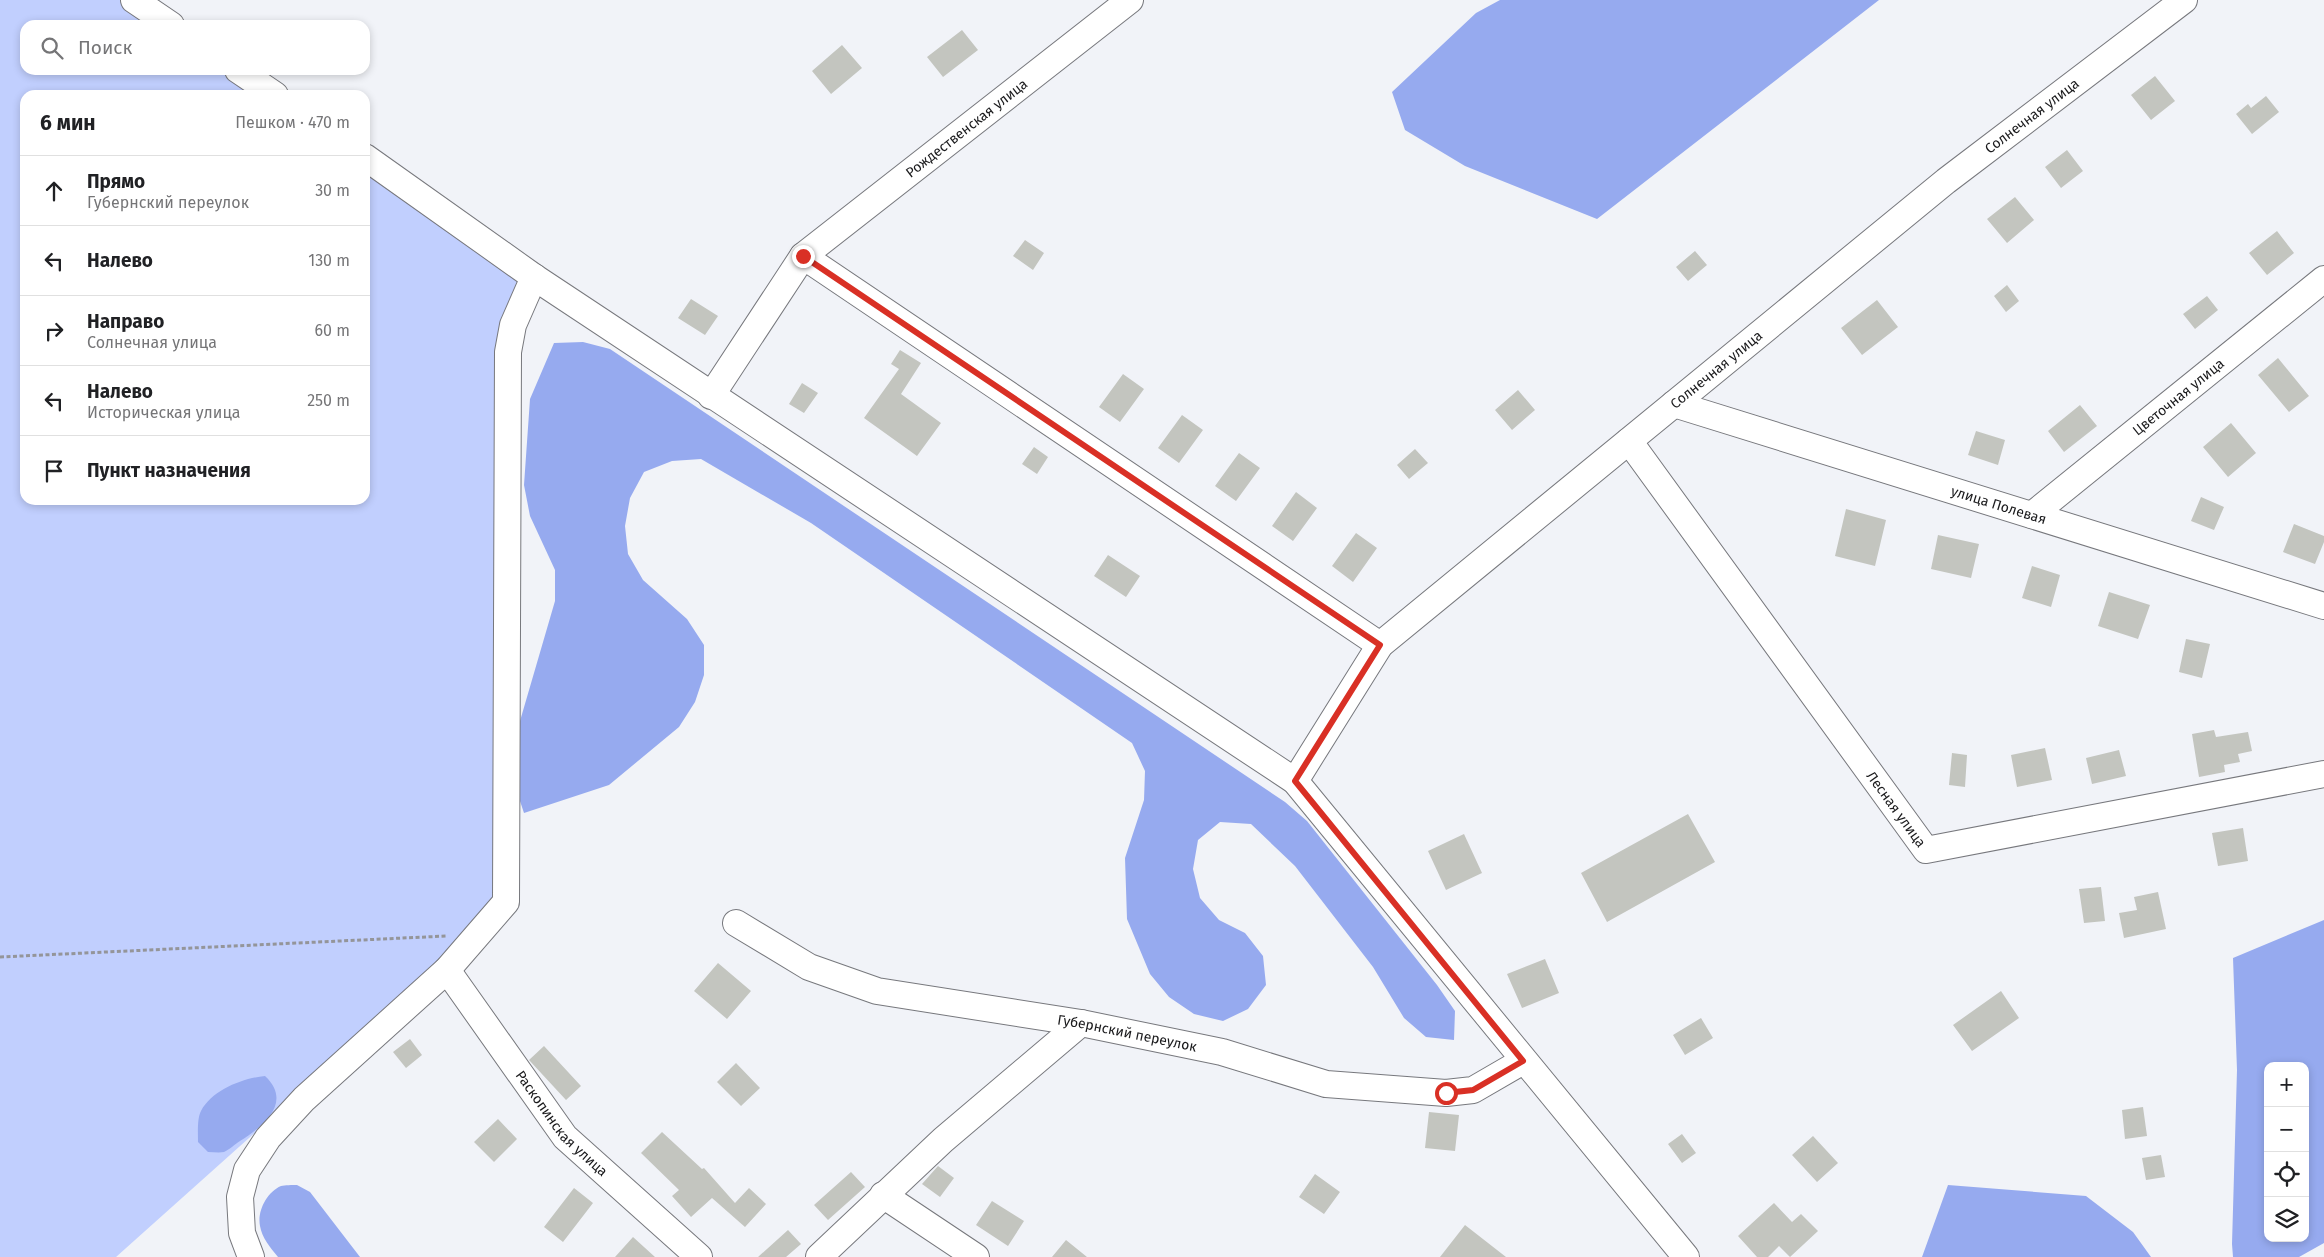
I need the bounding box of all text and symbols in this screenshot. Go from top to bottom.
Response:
search box [20,20,370,75]
icon: search [38,34,66,62]
text: Поиск [78,36,132,59]
street label: Рождественская улица [902,75,1031,181]
street label: Солнечная улица [1981,75,2082,157]
text: 6 мин [40,110,96,136]
text: Пешком · 470 m [235,113,350,132]
text: Прямо [87,170,145,193]
icon: ahead [40,177,68,205]
text: 30 m [315,181,350,200]
text: Губернский переулок [87,193,249,212]
route end [792,245,815,268]
icon: left [40,247,68,275]
text: Налево [87,249,153,272]
text: 130 m [308,251,350,270]
text: Направо [87,310,164,333]
icon: right [40,317,68,345]
text: 60 m [315,321,350,340]
street label: Солнечная улица [1667,327,1766,412]
text: Солнечная улица [87,333,217,352]
street label: Цветочная улица [2129,355,2227,439]
text: Налево [87,380,153,403]
icon: left [40,387,68,415]
text: 250 m [307,391,350,410]
text: Историческая улица [87,403,240,422]
icon: arrive [40,457,68,485]
text: Пункт назначения [87,459,251,482]
street label: улица Полевая [1949,482,2049,528]
street label: Лесная улица [1863,768,1930,851]
street label: Губернский переулок [1056,1011,1199,1055]
map controls [2264,1062,2309,1242]
button: + [2264,1062,2309,1107]
street label: Раскопинская улица [512,1067,611,1180]
route start [1435,1082,1458,1105]
button: − [2264,1107,2309,1152]
button: locate [2264,1152,2309,1197]
button: layers [2264,1197,2309,1242]

